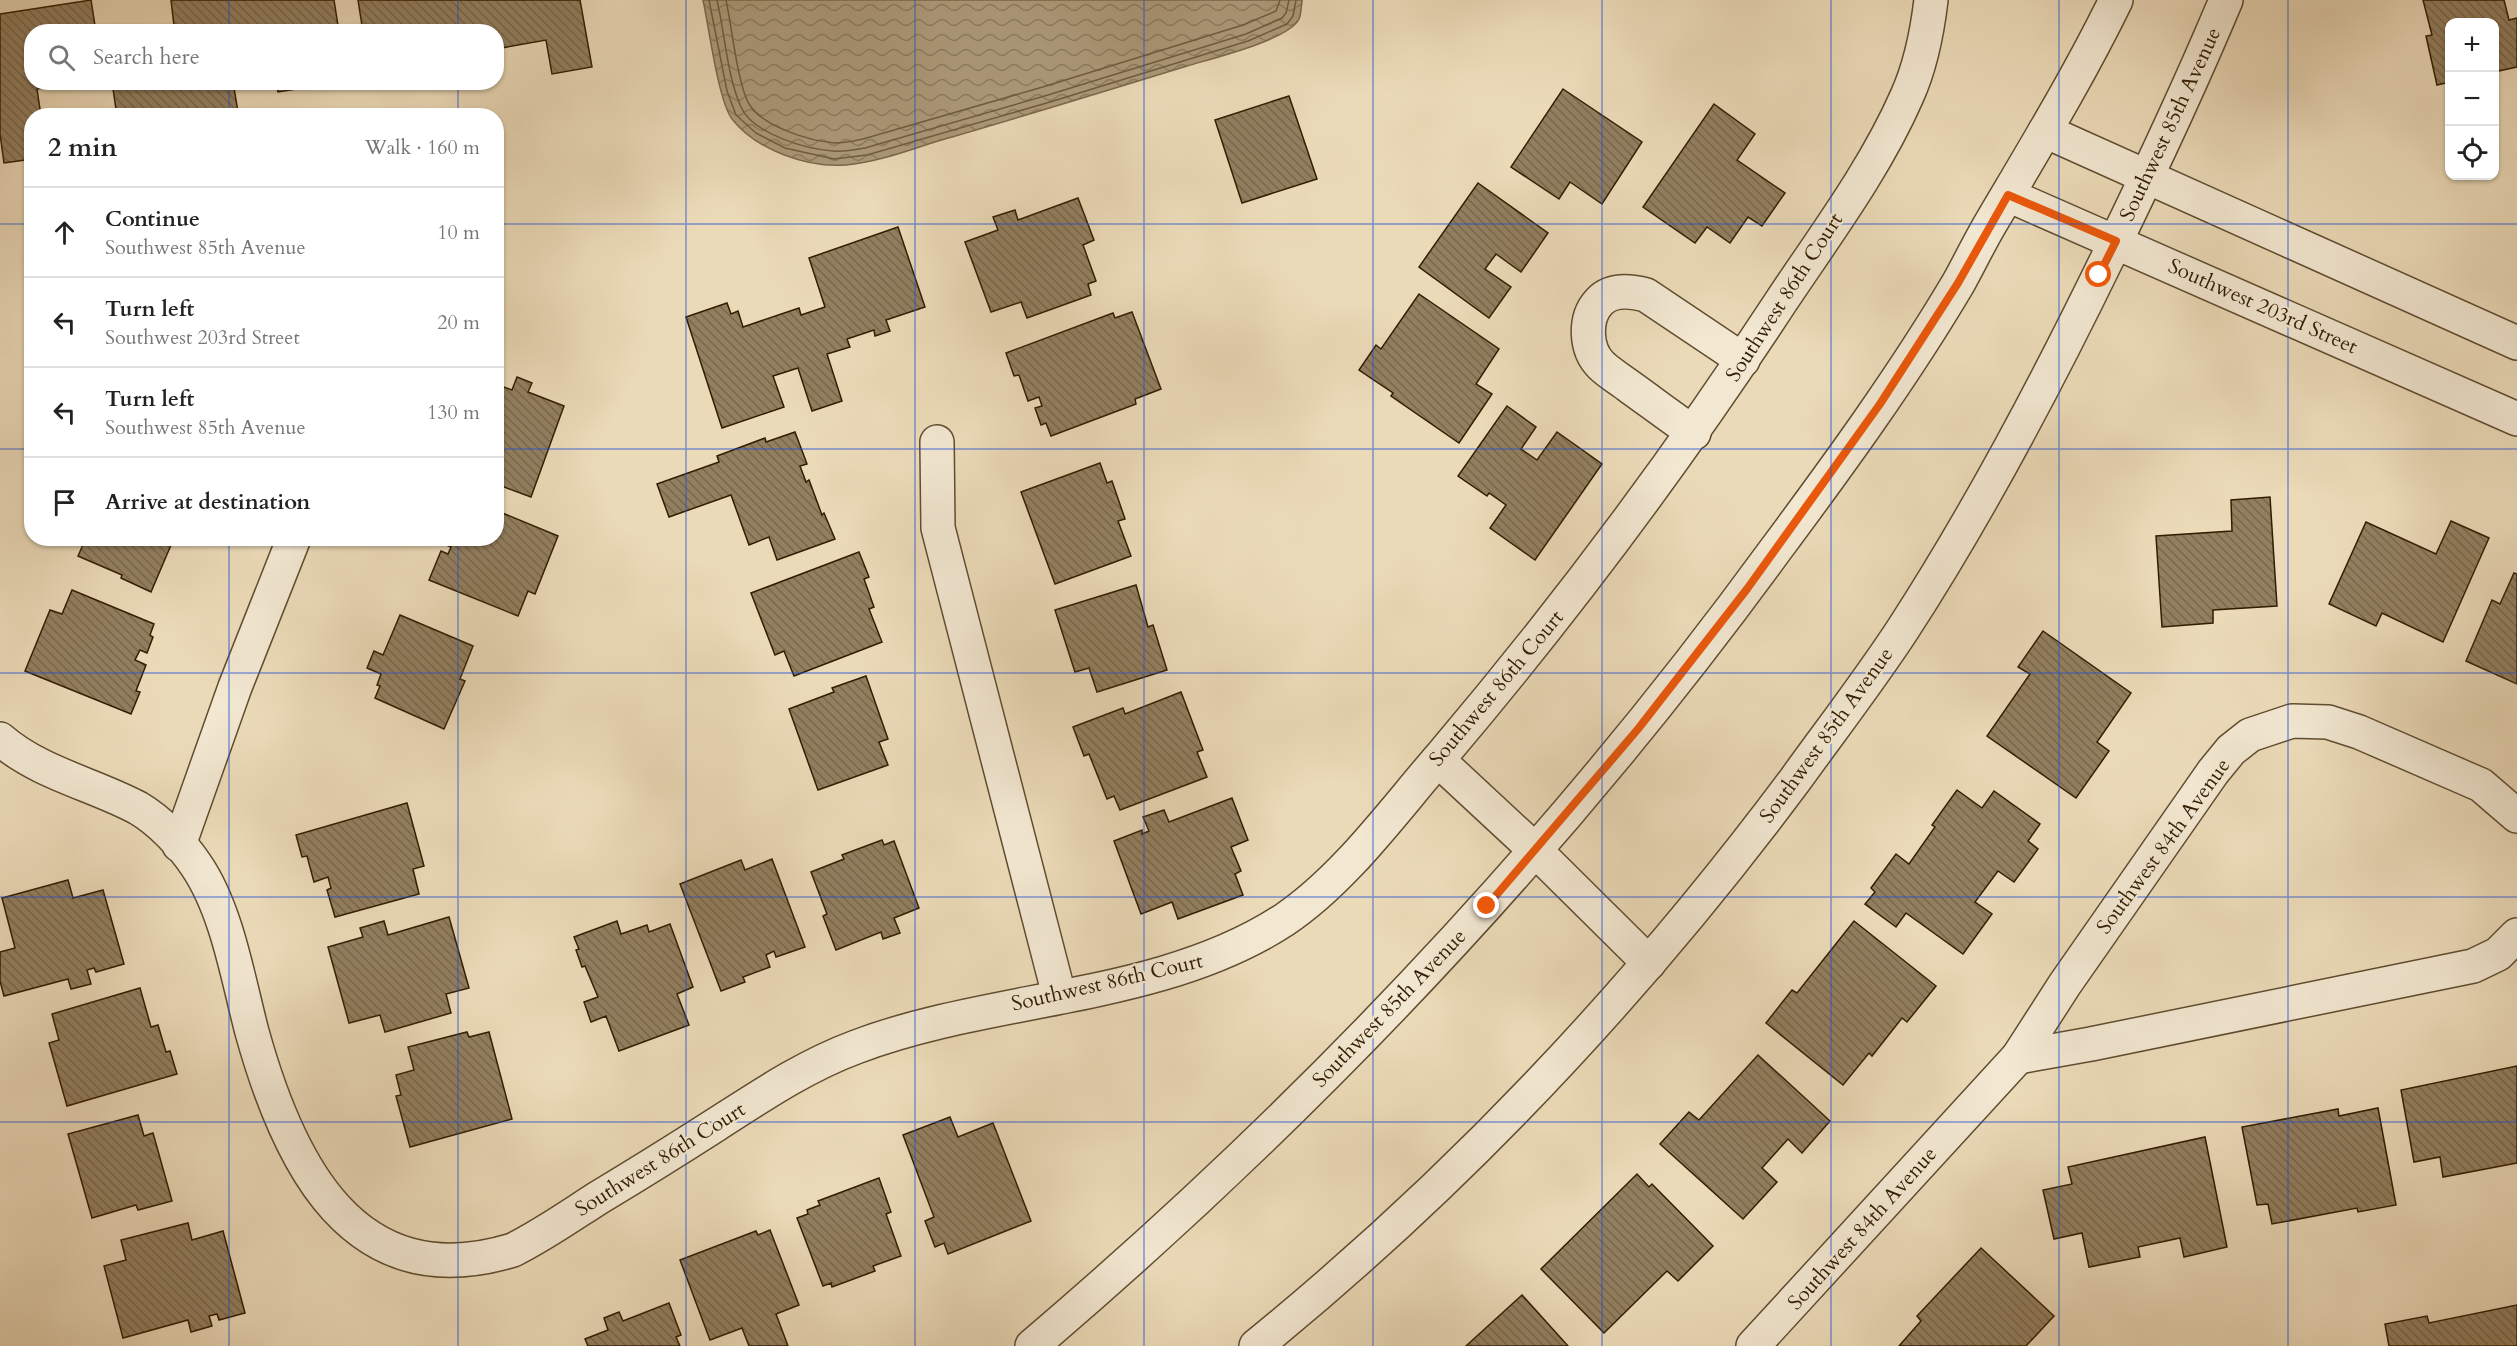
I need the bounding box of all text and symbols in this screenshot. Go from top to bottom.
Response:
map controls [2445,18,2499,180]
button: + [2445,18,2499,72]
street label: Southwest 85th Avenue [2113,23,2228,226]
search box [24,24,504,90]
icon: search [45,41,78,74]
text: Search here [93,42,200,72]
button: − [2445,72,2499,126]
button: locate [2445,126,2499,180]
text: 2 min [48,130,117,165]
text: Walk · 160 m [365,134,480,161]
text: Continue [105,204,200,234]
street label: Southwest 86th Court [1719,207,1850,387]
icon: ahead [48,216,81,249]
text: 10 m [437,219,480,246]
text: Southwest 85th Avenue [105,234,306,261]
street label: Southwest 203rd Street [2163,252,2362,361]
route start [2085,261,2111,287]
text: Turn left [105,294,194,324]
icon: left [48,306,81,339]
text: 20 m [437,309,480,336]
text: Southwest 203rd Street [105,324,300,351]
text: Turn left [105,384,194,414]
icon: left [48,396,81,429]
text: 130 m [427,399,480,426]
text: Southwest 85th Avenue [105,414,306,441]
icon: arrive [48,486,81,519]
text: Arrive at destination [105,487,310,517]
street label: Southwest 86th Court [1422,604,1571,773]
street label: Southwest 85th Avenue [1753,642,1900,829]
street label: Southwest 84th Avenue [2090,753,2237,940]
route end [1473,892,1499,918]
street label: Southwest 85th Avenue [1306,923,1473,1094]
street label: Southwest 86th Court [1008,946,1206,1019]
street label: Southwest 86th Court [570,1095,751,1224]
street label: Southwest 84th Avenue [1781,1140,1944,1316]

